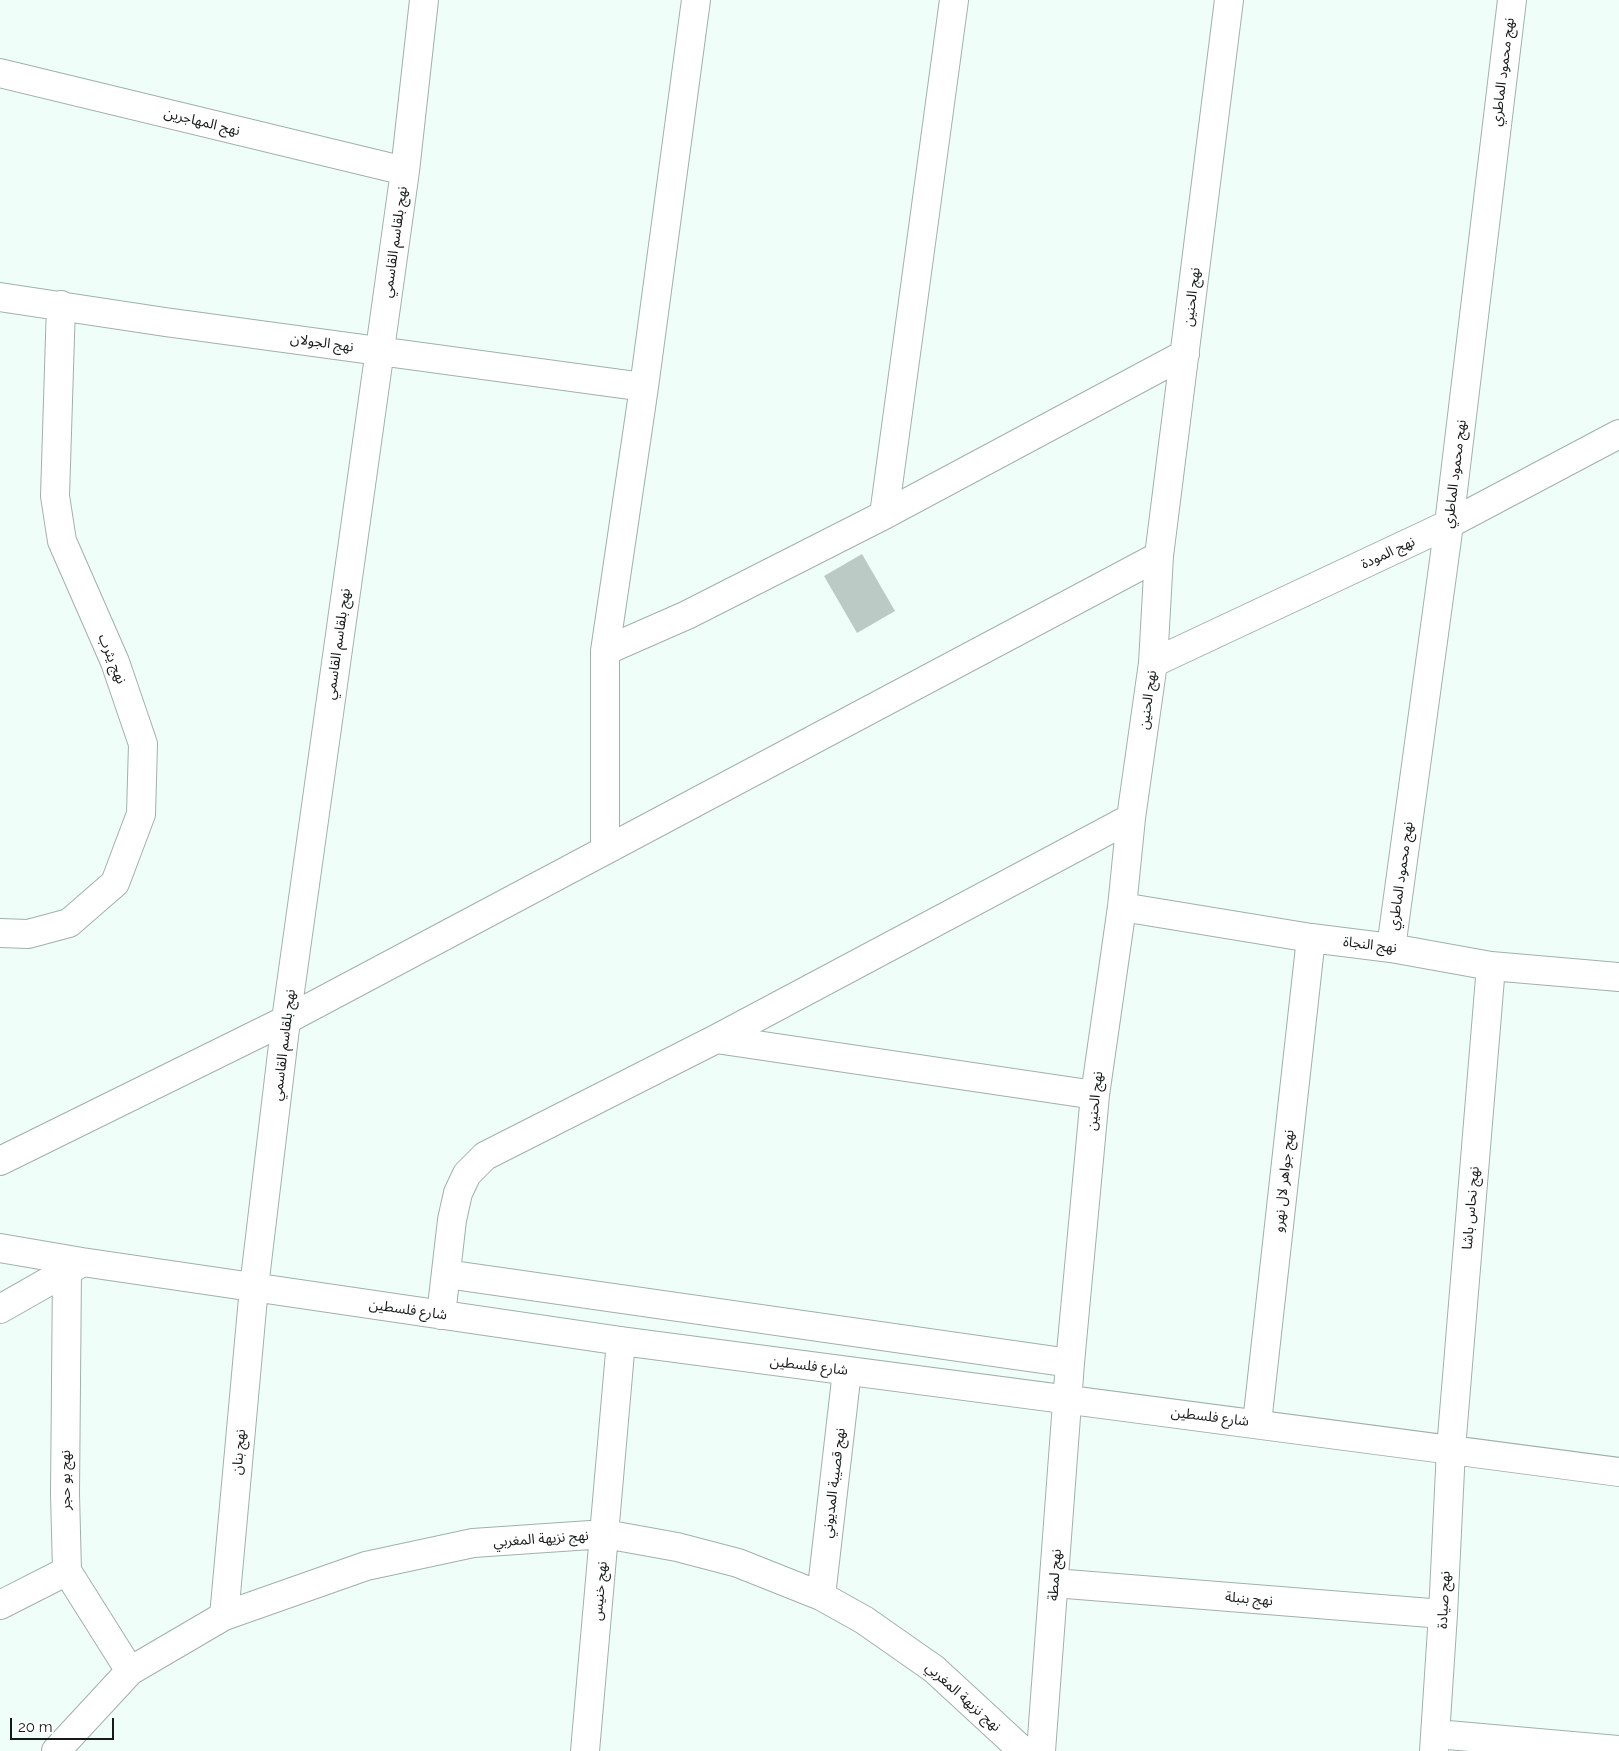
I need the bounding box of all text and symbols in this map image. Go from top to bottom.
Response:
street label: نهج محمود الماطري [1488,17,1518,127]
street label: نهج المهاجرين [162,104,242,140]
street label: نهج بلقاسم القاسمي [379,185,411,299]
street label: نهج الحنين [1180,266,1204,328]
street label: نهج الجولان [289,330,355,356]
street label: نهج محمود الماطري [1440,419,1470,529]
street label: نهج المودة [1358,533,1418,573]
street label: نهج بلقاسم القاسمي [322,587,354,701]
street label: نهج يثرب [94,632,130,686]
street label: نهج الحنين [1136,669,1160,731]
street label: نهج محمود الماطري [1385,821,1417,931]
street label: نهج النجاة [1342,933,1398,957]
street label: نهج بلقاسم القاسمي [269,988,299,1102]
street label: نهج الحنين [1084,1070,1106,1132]
street label: نهج جواهر لال نهرو [1270,1129,1298,1233]
street label: نهج نحاس باشا [1459,1166,1483,1250]
street label: شارع فلسطين [368,1296,448,1324]
street label: شارع فلسطين [769,1353,849,1379]
street label: شارع فلسطين [1170,1404,1250,1430]
street label: نهج قصيبة المديوني [819,1427,849,1539]
street label: نهج بنان [229,1428,249,1476]
street label: نهج بو حجر [58,1450,74,1510]
street label: نهج نزيهة المغربي [493,1527,589,1551]
street label: نهج لمطة [1045,1548,1065,1602]
street label: نهج خنيس [589,1561,611,1621]
street label: نهج صيادة [1434,1571,1454,1629]
street label: نهج بنبلة [1224,1589,1274,1609]
street label: نهج نزيهة المغربي [922,1659,1004,1735]
scale bar [12,1708,116,1740]
text: 20 m [18,1718,53,1736]

